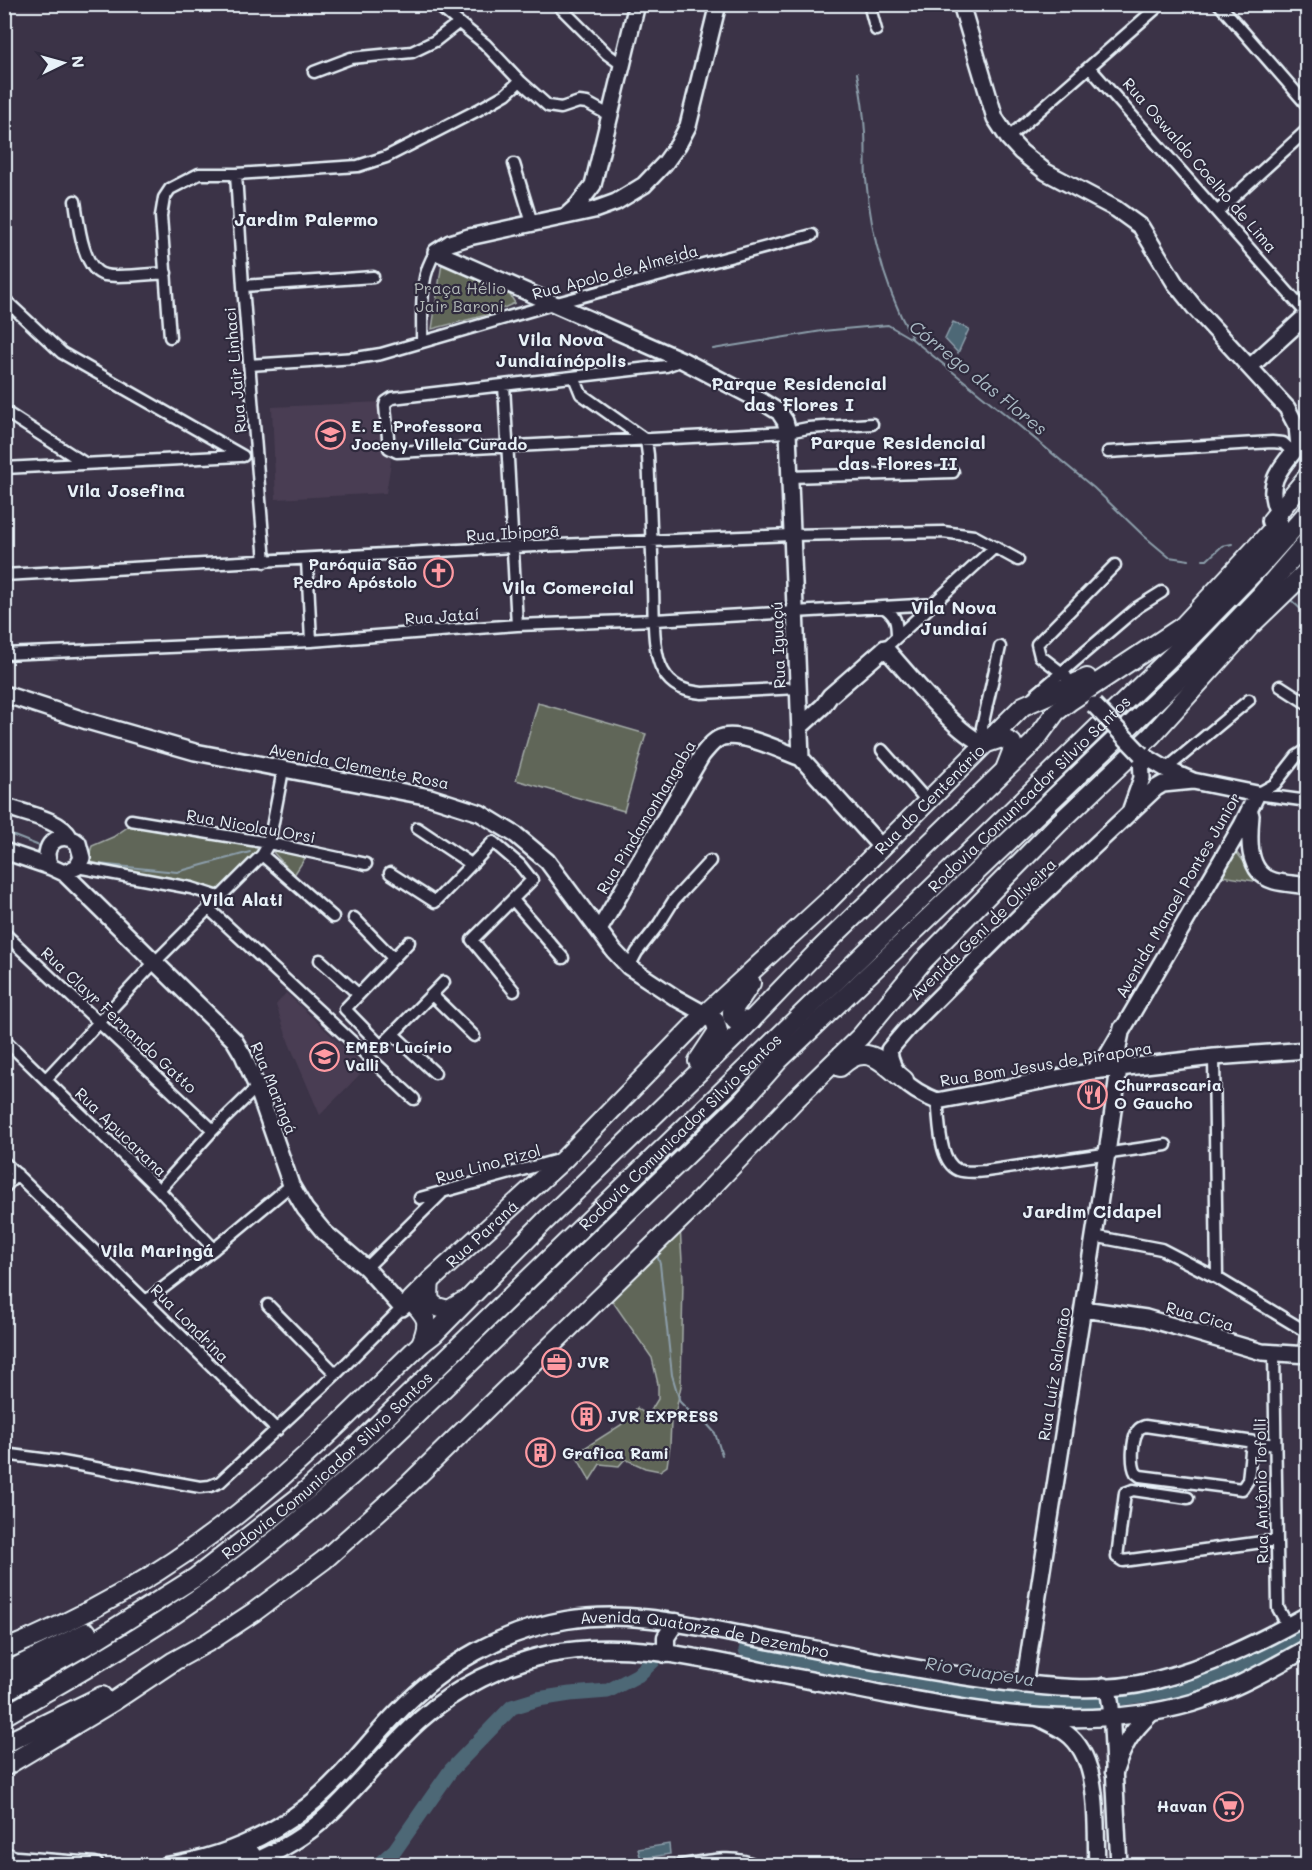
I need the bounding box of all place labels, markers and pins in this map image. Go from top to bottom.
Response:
place label: E. E. Professora Joceny Villela Curado [351,415,527,454]
school or university icon: E. E. Professora Joceny Villela Curado [314,419,346,451]
place label: Paróquia São Pedro Apóstolo [293,553,417,592]
church icon: Paróquia São Pedro Apóstolo [422,557,454,589]
place label: EMEB Lucírio Valli [345,1036,452,1075]
school or university icon: EMEB Lucírio Valli [308,1040,340,1072]
place label: Churrascaria O Gaucho [1114,1074,1222,1113]
restaurant icon: Churrascaria O Gaucho [1077,1078,1109,1110]
office icon: JVR [540,1346,572,1378]
place label: JVR [577,1351,609,1372]
building icon: JVR EXPRESS [570,1400,602,1432]
place label: JVR EXPRESS [607,1405,718,1426]
building icon: Grafica Rami [525,1437,557,1469]
place label: Grafica Rami [562,1442,669,1463]
supermarket icon: Havan [1212,1790,1244,1822]
place label: Havan [1157,1795,1207,1816]

